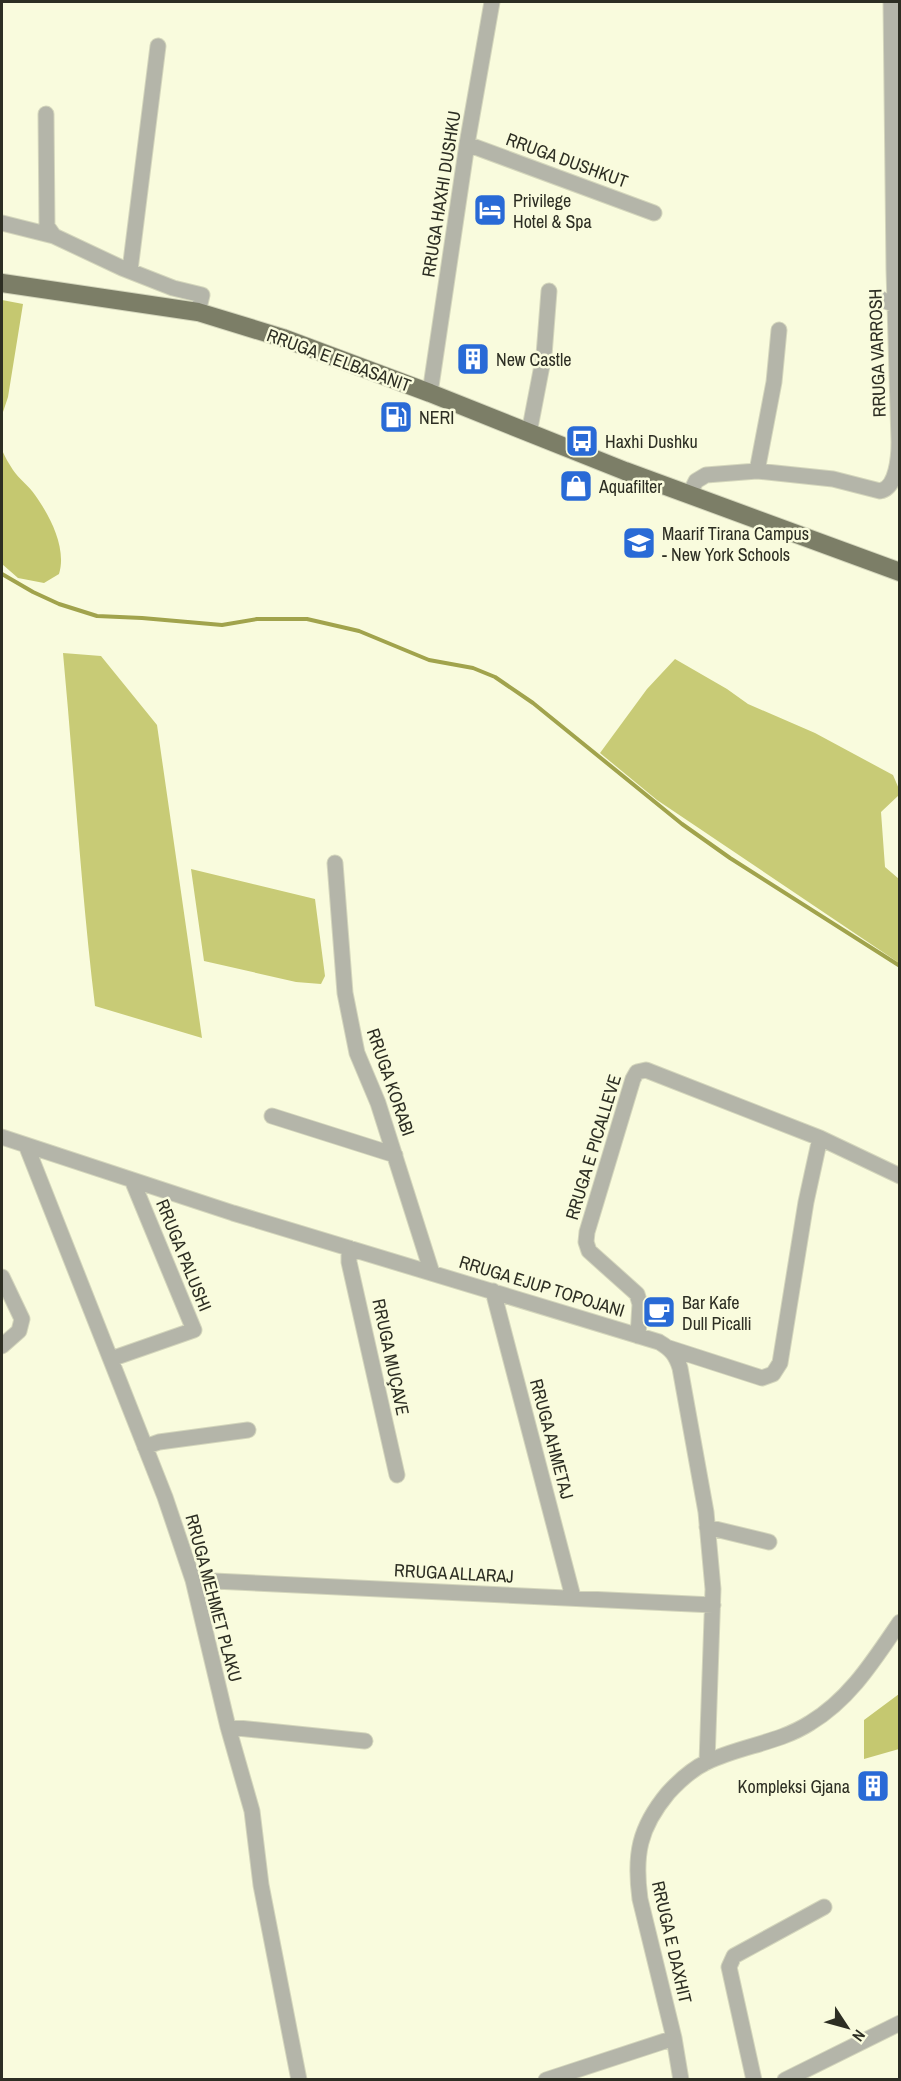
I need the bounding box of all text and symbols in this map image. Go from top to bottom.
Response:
street label: RRUGA HAXHI DUSHKU [416,109,466,279]
street label: RRUGA DUSHKUT [503,126,631,194]
place label: Privilege Hotel & Spa [513,188,592,234]
hotel icon: Privilege Hotel & Spa [472,192,508,228]
street label: RRUGA VARROSH [862,288,892,418]
street label: RRUGA E ELBASANIT [263,322,415,398]
building icon: New Castle [455,341,491,377]
place label: New Castle [496,347,571,372]
fuel station icon: NERI [378,399,414,435]
place label: NERI [419,405,454,430]
bus stop icon: Haxhi Dushku [564,423,600,459]
place label: Haxhi Dushku [605,429,698,454]
shop icon: Aquafilter [558,468,594,504]
place label: Aquafilter [598,474,662,499]
place label: Maarif Tirana Campus - New York Schools [662,521,809,567]
school or university icon: Maarif Tirana Campus - New York Schools [621,525,657,561]
street label: RRUGA KORABI [361,1025,421,1139]
street label: RRUGA E PICALLEVE [559,1071,627,1223]
street label: RRUGA PALUSHI [150,1195,218,1315]
street label: RRUGA EJUP TOPOJANI [456,1249,628,1323]
place label: Bar Kafe Dull Picalli [682,1290,752,1336]
cafe icon: Bar Kafe Dull Picalli [641,1294,677,1330]
street label: RRUGA MUÇAVE [366,1296,416,1418]
street label: RRUGA AHMETAJ [524,1376,580,1502]
street label: RRUGA MEHMET PLAKU [180,1511,248,1685]
street label: RRUGA ALLARAJ [394,1557,514,1589]
building icon: Kompleksi Gjana [855,1768,891,1804]
place label: Kompleksi Gjana [738,1774,850,1799]
street label: RRUGA E DAXHIT [646,1878,698,2006]
north arrow [817,1997,877,2057]
text: N [847,2026,871,2046]

